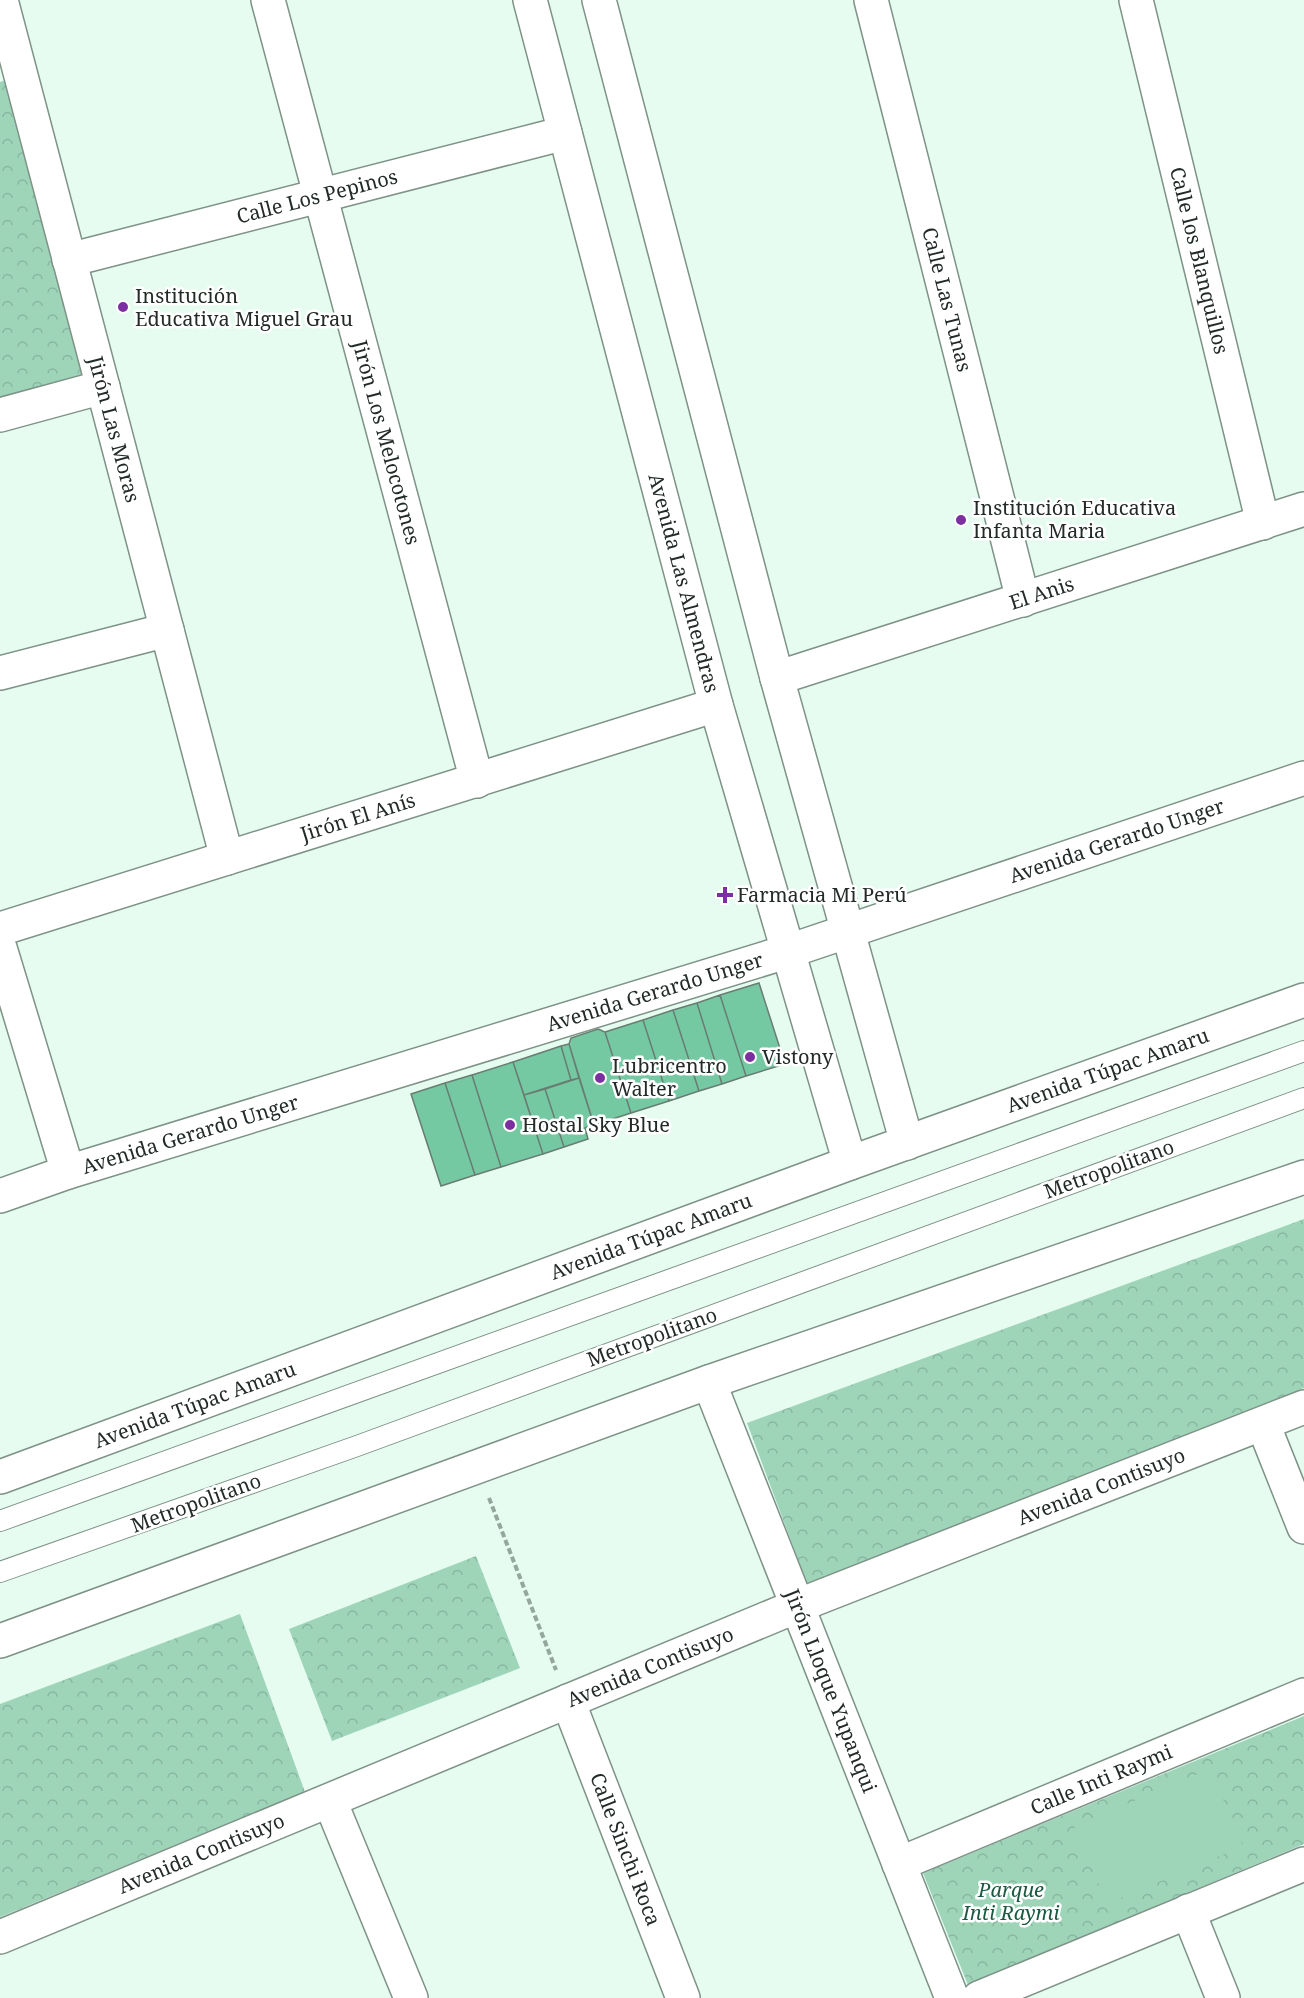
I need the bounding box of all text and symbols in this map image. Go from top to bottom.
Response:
street label: Calle Los Pepinos [234,162,400,230]
street label: Calle los Blanquillos [1164,164,1235,357]
street label: Calle Las Tunas [916,224,979,374]
place label: Institución Educativa Miguel Grau [135,282,353,332]
marker: Institución Educativa Miguel Grau [116,300,130,314]
street label: Jirón Los Melocotones [346,336,427,548]
street label: Jirón Las Moras [82,352,147,505]
street label: Avenida Las Almendras [642,470,726,695]
place label: Institución Educativa Infanta Maria [973,494,1176,544]
marker: Institución Educativa Infanta Maria [954,513,968,527]
street label: El Anis [1006,570,1077,616]
street label: Jirón El Anís [296,786,419,847]
street label: Avenida Gerardo Unger [1006,792,1228,889]
place label: Farmacia Mi Perú [737,881,907,908]
marker: Farmacia Mi Perú [718,888,732,902]
street label: Avenida Gerardo Unger [543,946,767,1038]
street label: Avenida Túpac Amaru [1003,1021,1213,1119]
place label: Vistony [762,1043,834,1070]
marker: Vistony [743,1050,757,1064]
place label: Lubricentro Walter [612,1052,727,1102]
marker: Lubricentro Walter [593,1071,607,1085]
street label: Avenida Gerardo Unger [79,1088,302,1180]
place label: Hostal Sky Blue [522,1111,670,1138]
marker: Hostal Sky Blue [503,1118,517,1132]
street label: Metropolitano [1040,1132,1178,1205]
street label: Avenida Túpac Amaru [546,1186,756,1286]
street label: Metropolitano [583,1300,721,1373]
street label: Avenida Túpac Amaru [90,1355,300,1454]
street label: Avenida Contisuyo [1013,1441,1189,1531]
street label: Metropolitano [127,1466,265,1539]
street label: Jirón Lloque Yupanqui [779,1584,884,1797]
street label: Avenida Contisuyo [563,1620,737,1713]
street label: Calle Inti Raymi [1026,1737,1177,1821]
street label: Calle Sinchi Roca [584,1769,668,1930]
street label: Avenida Contisuyo [114,1806,289,1900]
park label: Parque Inti Raymi [962,1876,1059,1926]

